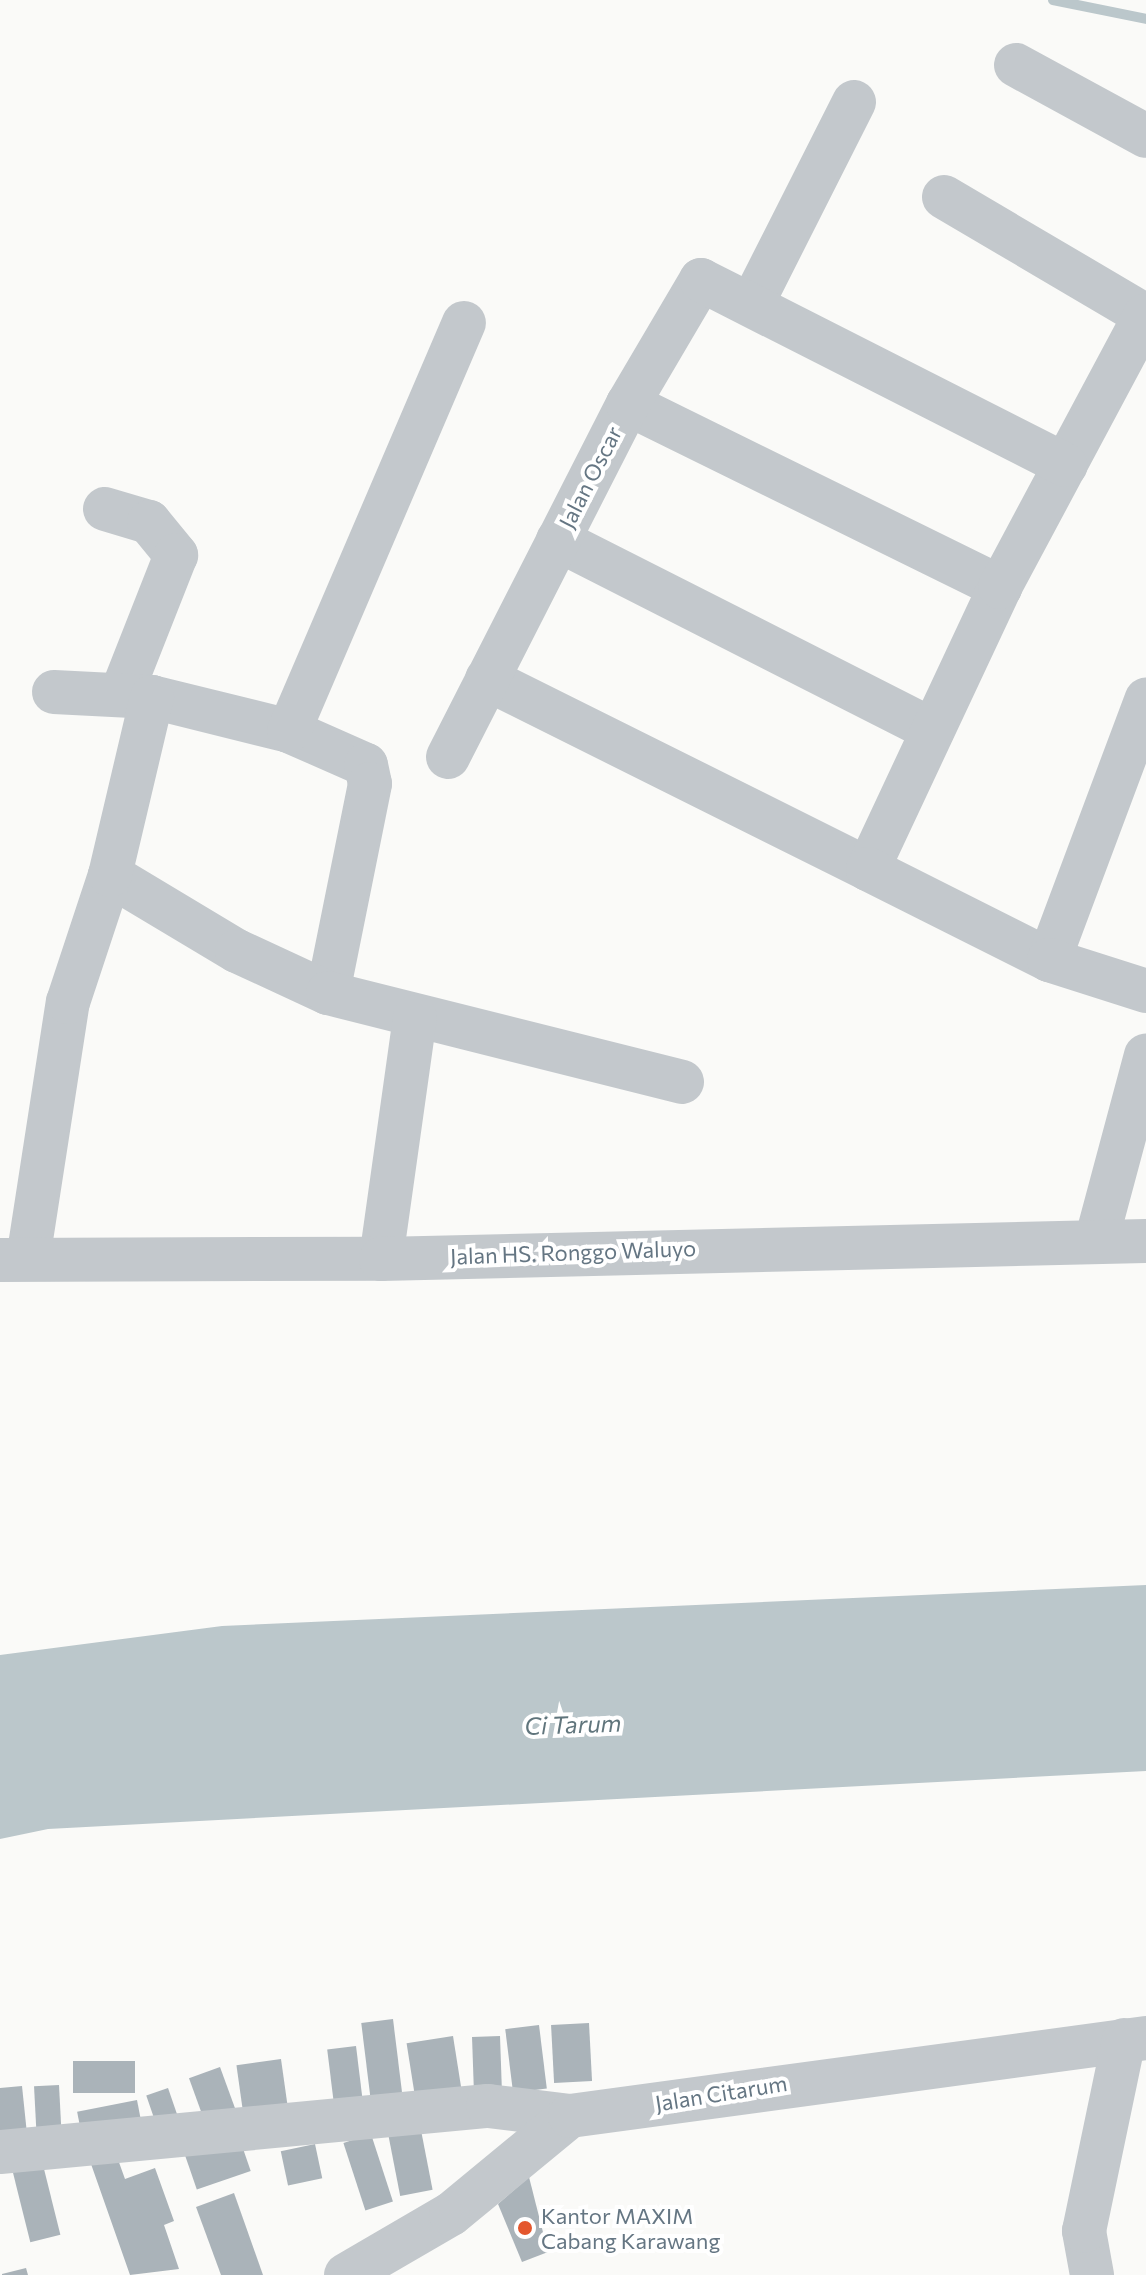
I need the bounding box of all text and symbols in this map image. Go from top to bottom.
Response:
street label: Jalan Oscar [553,422,627,532]
street label: Jalan HS. Ronggo Waluyo [450,1235,696,1269]
water label: Ci Tarum [524,1708,622,1740]
street label: Jalan Citarum [653,2070,789,2116]
place label: Kantor MAXIM Cabang Karawang [541,2202,720,2254]
marker: Kantor MAXIM Cabang Karawang [516,2219,534,2237]

